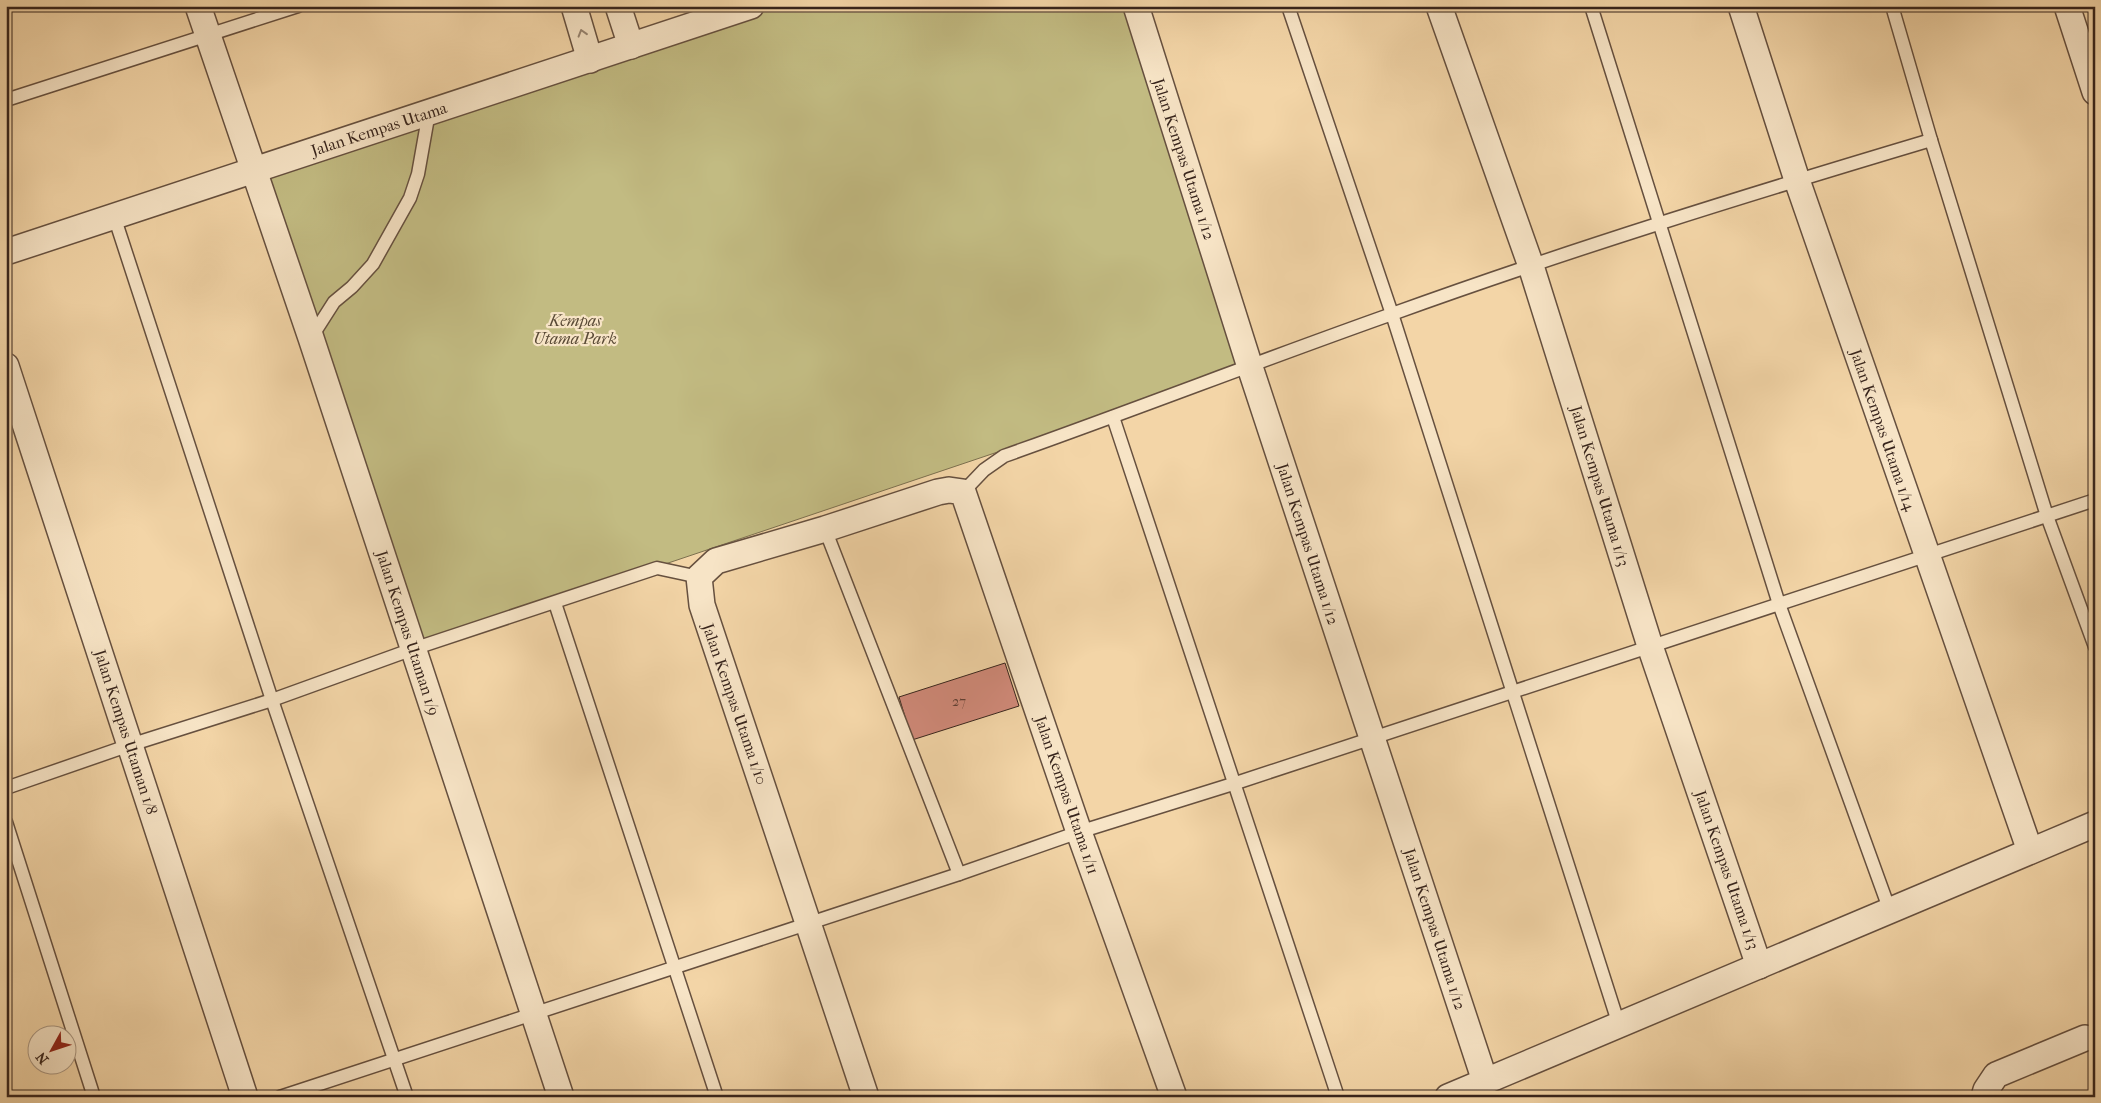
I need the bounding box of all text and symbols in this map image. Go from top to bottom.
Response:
one-way arrow [577,30,587,38]
street label: Jalan Kempas Utama 1/12 [1148,74,1219,242]
street label: Jalan Kempas Utama [307,98,450,161]
park label: Kempas Utama Park [533,311,617,348]
street label: Jalan Kempas Utama 1/14 [1846,345,1920,514]
street label: Jalan Kempas Utama 1/13 [1566,401,1634,569]
street label: Jalan Kempas Utama 1/12 [1272,459,1343,627]
street label: Jalan Kempas Utaman 1/9 [372,546,444,718]
street label: Jalan Kempas Utama 1/10 [698,619,772,787]
street label: Jalan Kempas Utaman 1/8 [90,645,162,817]
house number: 27 [952,693,966,710]
street label: Jalan Kempas Utama 1/11 [1030,711,1103,877]
street label: Jalan Kempas Utama 1/13 [1690,786,1763,952]
street label: Jalan Kempas Utama 1/12 [1399,844,1470,1012]
north arrow [28,1026,78,1076]
text: N [32,1048,52,1068]

